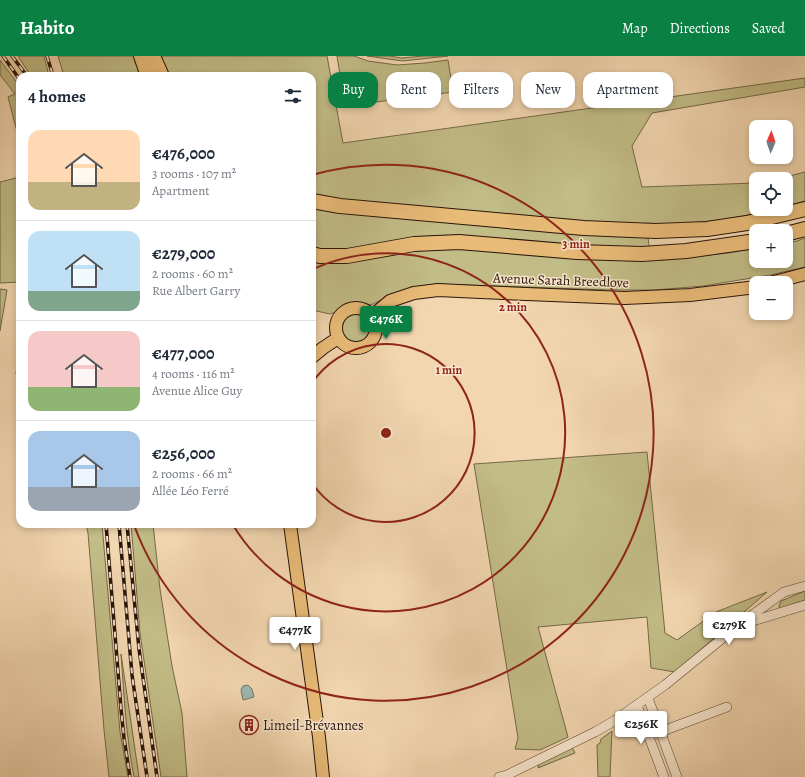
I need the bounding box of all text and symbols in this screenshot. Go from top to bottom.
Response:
text: Habito [20,15,74,41]
text: Map [622,19,648,38]
text: Directions [670,19,730,38]
text: Saved [752,19,785,38]
chip: Buy [328,72,378,108]
chip: Rent [386,72,441,108]
chip: Filters [449,72,513,108]
chip: New [521,72,575,108]
chip: Apartment [583,72,673,108]
text: 4 homes [28,85,86,108]
icon: filters [282,85,304,107]
north arrow [749,120,793,164]
map controls [749,120,793,320]
text: €476,000 [152,142,215,165]
icon: home [60,146,108,194]
text: 3 rooms · 107 m² [152,165,236,182]
button: locate [749,172,793,216]
text: Apartment [152,182,210,199]
button: + [749,224,793,268]
text: 3 min [562,236,590,252]
text: €279,000 [152,242,215,265]
icon: home [60,247,108,295]
text: 2 rooms · 60 m² [152,265,233,282]
street label: Avenue Sarah Breedlove [492,269,629,292]
button: − [749,276,793,320]
text: Rue Albert Garry [152,282,240,299]
text: 2 min [499,299,527,315]
pin: €476K [358,306,414,340]
text: €476K [369,310,403,327]
text: €477,000 [152,342,215,365]
icon: home [60,347,108,395]
text: 1 min [436,362,463,378]
text: 4 rooms · 116 m² [152,365,235,382]
text: Avenue Alice Guy [152,382,242,399]
centre of rings [379,426,393,440]
text: €256,000 [152,442,215,465]
icon: home [60,447,108,495]
text: 2 rooms · 66 m² [152,465,232,482]
text: Allée Léo Ferré [152,482,229,499]
pin: €279K [701,612,757,646]
text: €279K [712,616,746,633]
pin: €477K [267,617,323,651]
text: €477K [278,621,312,638]
pin: €256K [613,711,669,745]
building icon: Limeil-Brévannes [238,714,260,736]
text: €256K [624,715,658,732]
place label: Limeil-Brévannes [263,716,364,735]

